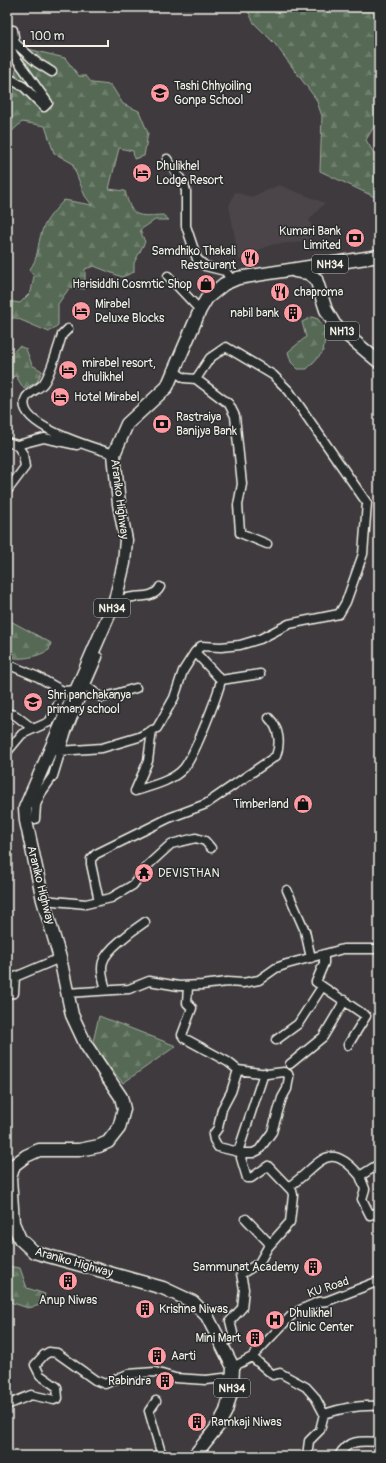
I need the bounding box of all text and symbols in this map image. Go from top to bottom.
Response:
scale bar [24,22,108,48]
text: 100 m [30,29,65,44]
place label: Tashi Chhyoiling Gonpa School [174,79,251,108]
school or university icon: Tashi Chhyoiling Gonpa School [149,82,171,104]
place label: Dhulikhel Lodge Resort [156,159,224,188]
hotel icon: Dhulikhel Lodge Resort [131,162,153,184]
place label: Kumari Bank Limited [279,224,341,253]
bank icon: Kumari Bank Limited [344,227,366,249]
place label: Samdhiko Thakali Restaurant [152,244,236,273]
restaurant icon: Samdhiko Thakali Restaurant [239,247,261,269]
road number: NH34 [312,255,348,273]
shop icon: Harisiddhi Cosmtic Shop [195,273,217,295]
place label: Harisiddhi Cosmtic Shop [72,277,192,292]
restaurant icon: chaproma [269,281,291,303]
place label: chaproma [294,285,344,300]
place label: Mirabel Deluxe Blocks [95,297,165,326]
hotel icon: Mirabel Deluxe Blocks [70,300,92,322]
building icon: nabil bank [282,302,304,324]
place label: nabil bank [230,306,279,321]
road number: NH13 [325,322,359,340]
place label: mirabel resort, dhulikhel [82,356,156,385]
hotel icon: mirabel resort, dhulikhel [57,359,79,381]
hotel icon: Hotel Mirabel [49,386,71,408]
place label: Hotel Mirabel [74,390,140,405]
place label: Rastraiya Banijya Bank [176,410,237,439]
bank icon: Rastraiya Banijya Bank [151,413,173,435]
street label: Araniko Highway [107,458,132,540]
road number: NH34 [94,599,130,617]
place label: Shri panchakanya primary school [47,688,132,717]
school or university icon: Shri panchakanya primary school [22,691,44,713]
shop icon: Timberland [292,793,314,815]
place label: Timberland [233,797,289,812]
street label: Araniko Highway [23,844,58,926]
temple icon: DEVISTHAN [133,862,155,884]
place label: DEVISTHAN [158,866,220,881]
street label: Araniko Highway [33,1244,115,1281]
building icon: Sammunat Academy [302,1256,324,1278]
place label: Sammunat Academy [193,1260,299,1275]
building icon: Anup Niwas [57,1270,79,1292]
street label: KU Road [306,1274,351,1301]
place label: Anup Niwas [39,1293,98,1308]
building icon: Krishna Niwas [134,1298,156,1320]
place label: Krishna Niwas [159,1302,229,1317]
place label: Dhulikhel Clinic Center [289,1306,354,1335]
hospital icon: Dhulikhel Clinic Center [264,1309,286,1331]
building icon: Mini Mart [244,1327,266,1349]
place label: Mini Mart [195,1331,241,1346]
building icon: Aarti [146,1345,168,1367]
place label: Aarti [171,1349,196,1364]
building icon: Rabindra [154,1370,176,1392]
place label: Rabindra [108,1374,151,1389]
road number: NH34 [214,1379,250,1397]
building icon: Ramkaji Niwas [186,1411,208,1433]
place label: Ramkaji Niwas [211,1415,282,1430]

